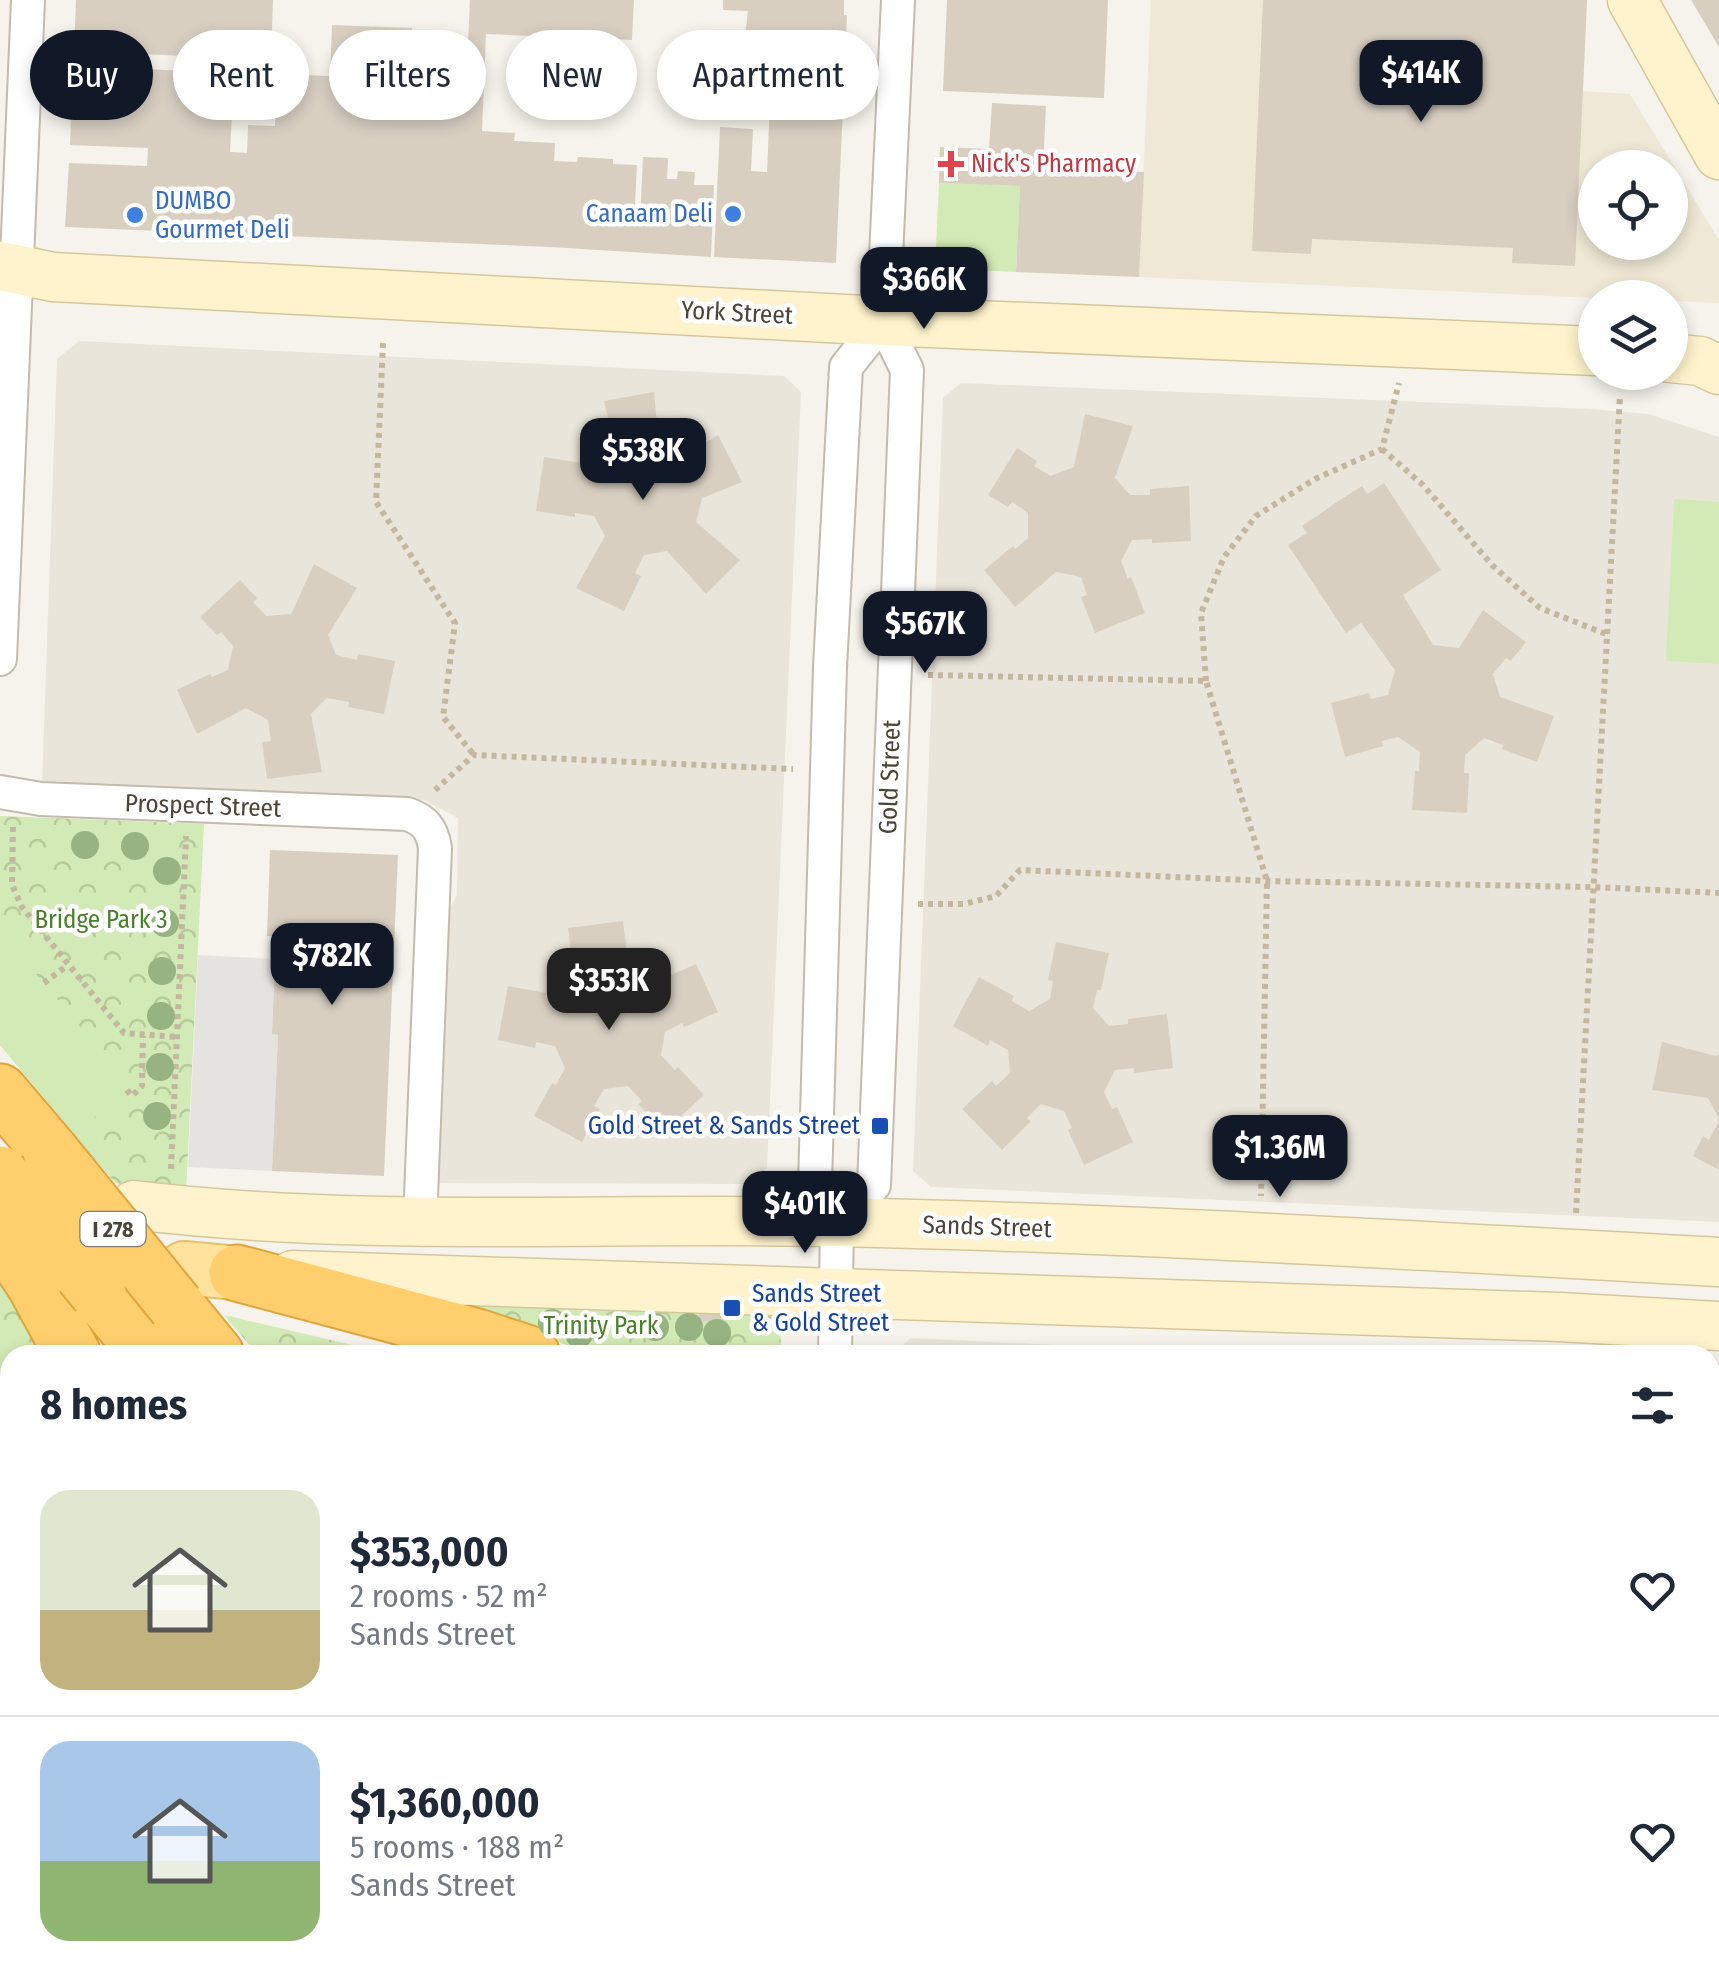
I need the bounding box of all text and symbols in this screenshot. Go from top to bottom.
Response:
chip: Buy [30,30,153,120]
chip: Rent [173,30,309,120]
chip: Filters [329,30,486,120]
chip: New [506,30,637,120]
chip: Apartment [657,30,879,120]
pin: $414K [1351,40,1491,125]
text: $414K [1382,53,1460,91]
place label: Nick's Pharmacy [971,149,1136,179]
map controls [1578,150,1688,390]
button: locate [1578,150,1688,260]
marker: Nick's Pharmacy [940,153,962,175]
place label: DUMBO Gourmet Deli [155,186,290,245]
place label: Canaam Deli [586,199,713,229]
marker: Canaam Deli [722,203,744,225]
marker: DUMBO Gourmet Deli [124,204,146,226]
pin: $366K [854,247,994,332]
text: $366K [882,260,966,298]
button: layers [1578,280,1688,390]
street label: York Street [680,295,794,331]
pin: $538K [573,418,713,503]
text: $538K [602,431,684,469]
pin: $567K [855,591,995,676]
text: $567K [885,604,965,642]
street label: Gold Street [873,718,907,835]
street label: Prospect Street [124,788,282,824]
park label: Bridge Park 3 [34,905,168,935]
pin: $782K [262,923,402,1008]
text: $782K [293,936,371,974]
pin: $353K [539,948,679,1033]
text: $353K [569,961,649,999]
place label: Gold Street & Sands Street [588,1111,861,1141]
marker: Gold Street & Sands Street [869,1115,891,1137]
pin: $1.36M [1199,1115,1361,1200]
text: $1.36M [1234,1128,1326,1166]
pin: $401K [735,1171,875,1256]
text: $401K [764,1184,846,1222]
street label: Sands Street [922,1210,1053,1244]
road number: I 278 [80,1212,146,1246]
place label: Sands Street & Gold Street [752,1279,890,1338]
marker: Sands Street & Gold Street [721,1297,743,1319]
park label: Trinity Park [544,1311,659,1341]
icon: filters [1625,1378,1680,1433]
text: 8 homes [40,1380,187,1430]
text: $353,000 [350,1527,509,1577]
icon: home [120,1530,240,1650]
icon: heart [1625,1563,1680,1618]
text: 2 rooms · 52 m² [350,1577,548,1615]
text: Sands Street [350,1615,515,1653]
text: $1,360,000 [350,1778,540,1828]
icon: home [120,1781,240,1901]
icon: heart [1625,1814,1680,1869]
text: 5 rooms · 188 m² [350,1828,564,1866]
text: Sands Street [350,1866,515,1904]

